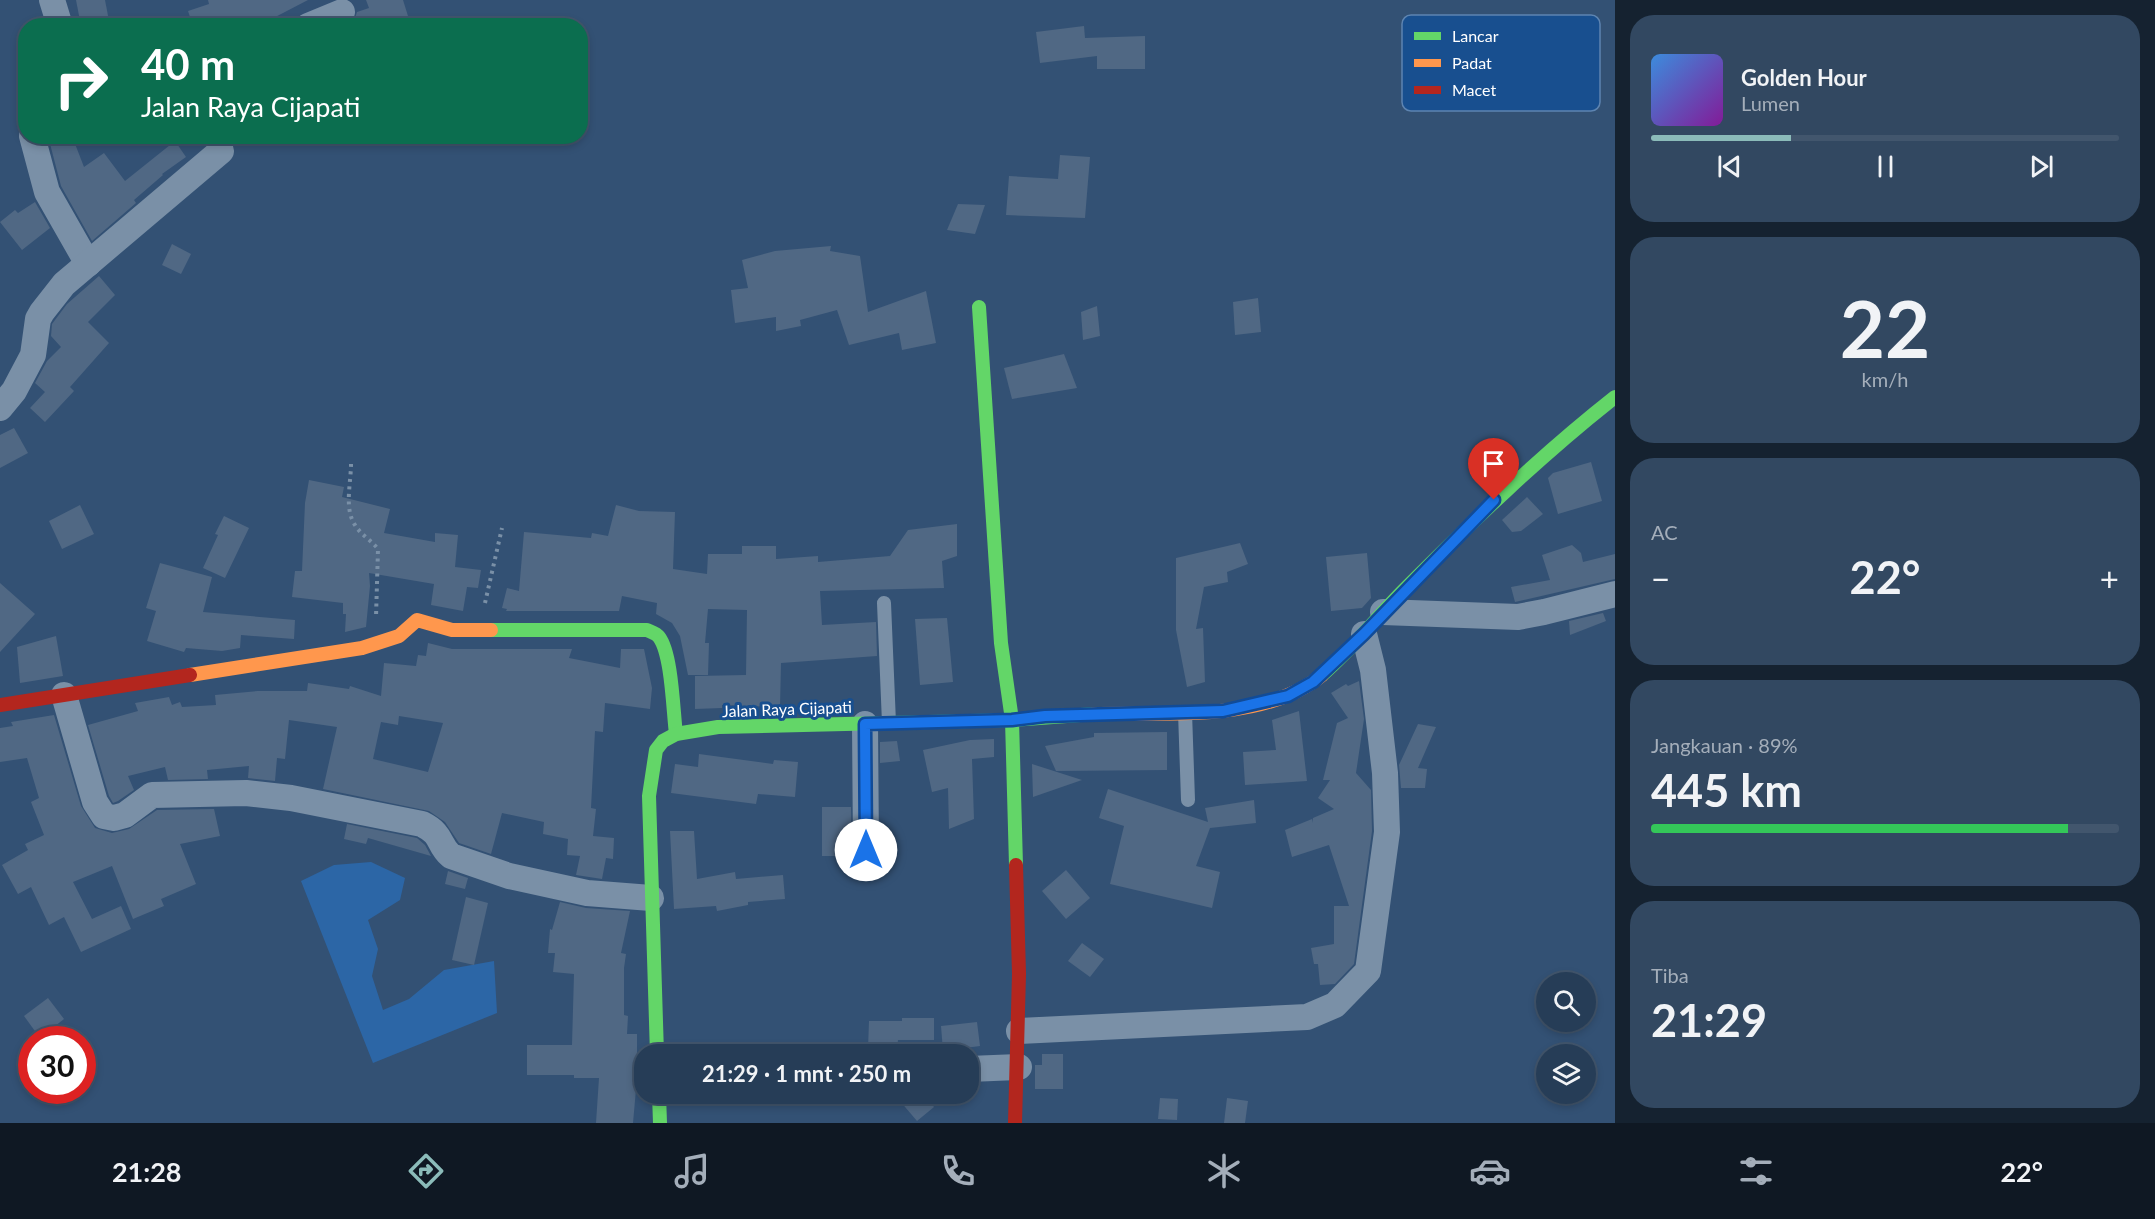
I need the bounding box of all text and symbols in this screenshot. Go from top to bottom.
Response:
legend [1402,15,1600,111]
text: Lancar [1452,26,1499,45]
text: 40 m [141,39,235,89]
icon: right [42,42,120,120]
text: Padat [1452,53,1492,72]
text: Golden Hour [1741,64,1867,91]
text: Macet [1452,80,1496,99]
text: Jalan Raya Cijapati [141,90,360,123]
text: Lumen [1741,91,1800,115]
icon: previous [1713,150,1746,183]
icon: pause [1869,150,1902,183]
icon: next [2025,150,2058,183]
text: 22 [1840,281,1930,375]
text: km/h [1862,367,1908,391]
pin [1468,438,1519,500]
icon: arrive [1477,447,1510,480]
text: AC [1651,520,1678,544]
text: 22° [1850,550,1920,604]
text: − [1651,558,1670,598]
text: + [2100,558,2119,598]
street label: Jalan Raya Cijapati [722,697,852,720]
text: Jangkauan · 89% [1651,733,1798,757]
text: 445 km [1651,763,1802,817]
position arrow [834,818,898,882]
text: Tiba [1651,963,1689,987]
map controls [1536,972,1596,1104]
button: search [1536,972,1596,1032]
text: 21:29 [1651,993,1767,1047]
speed limit sign: 30 [18,1026,96,1104]
button: layers [1536,1044,1596,1104]
text: 21:29 · 1 mnt · 250 m [702,1060,911,1087]
icon: directions [405,1150,447,1192]
icon: music [671,1150,713,1192]
icon: phone [937,1150,979,1192]
icon: climate [1203,1150,1245,1192]
icon: car [1469,1150,1511,1192]
icon: filters [1735,1150,1777,1192]
text: 21:28 [112,1155,182,1188]
text: 22° [2000,1155,2043,1188]

